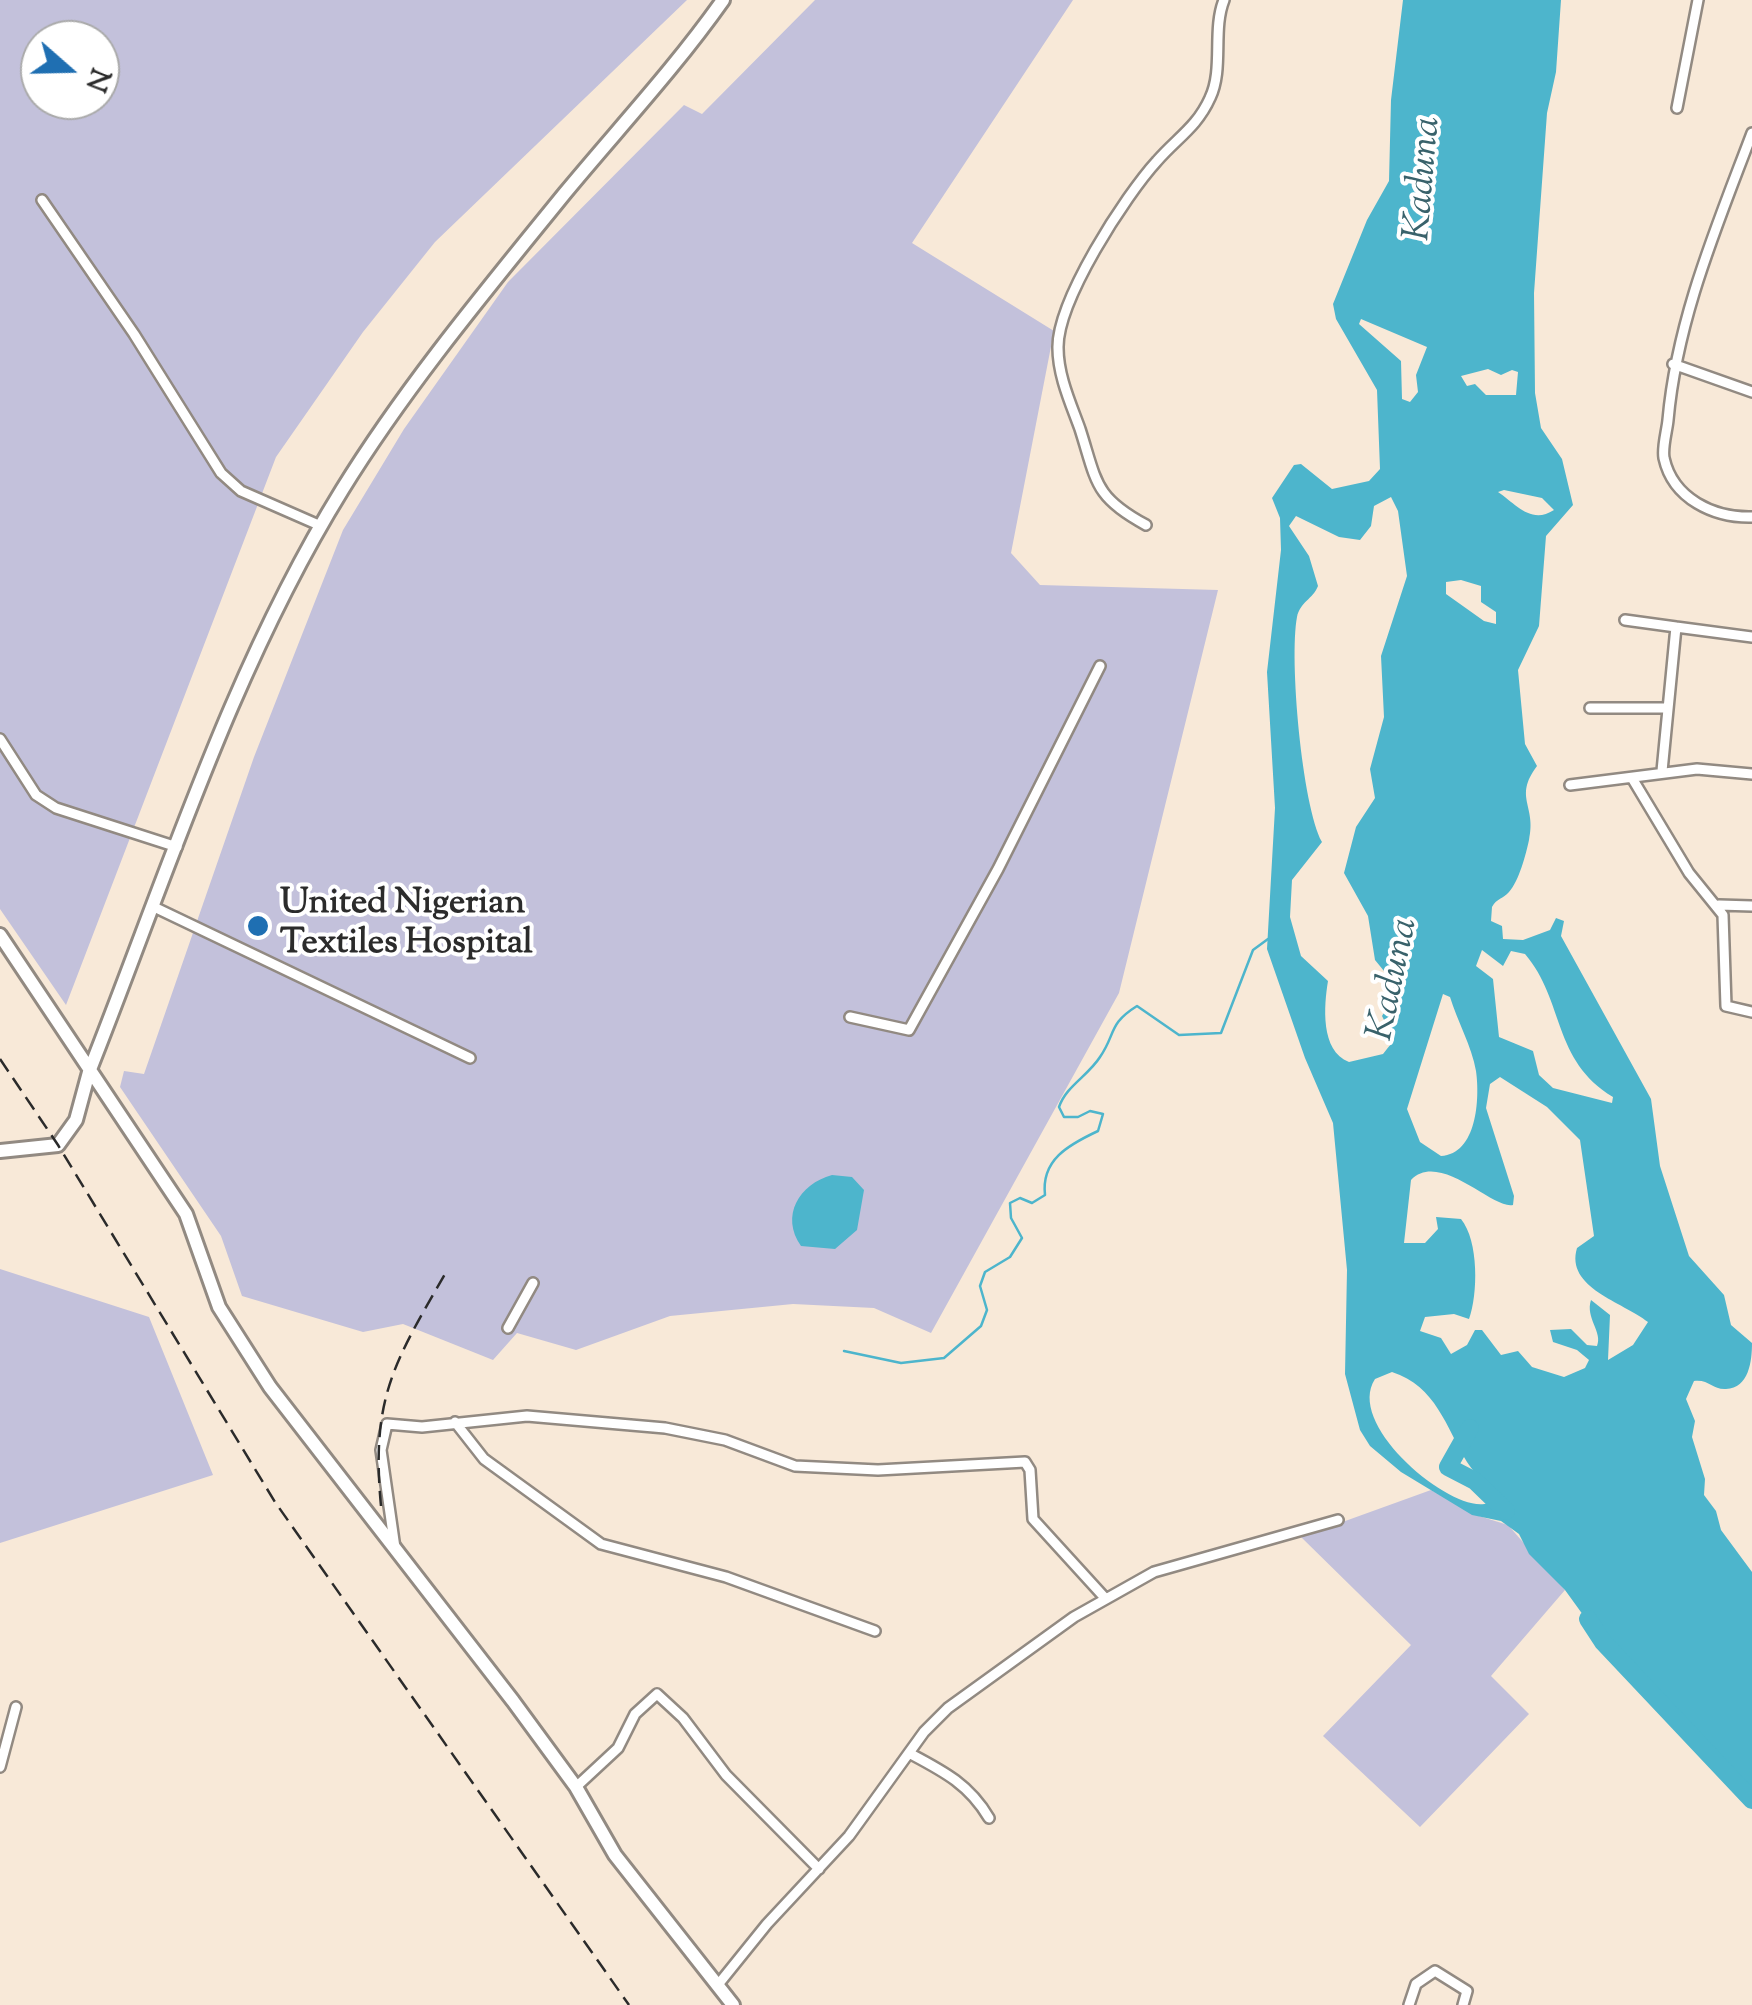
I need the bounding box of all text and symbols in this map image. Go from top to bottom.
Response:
north arrow [20,20,120,120]
text: N [74,62,119,97]
water label: Kaduna [1398,115,1454,243]
place label: United Nigerian Textiles Hospital [280,885,533,967]
marker: United Nigerian Textiles Hospital [245,913,271,939]
water label: Kaduna [1361,914,1431,1046]

